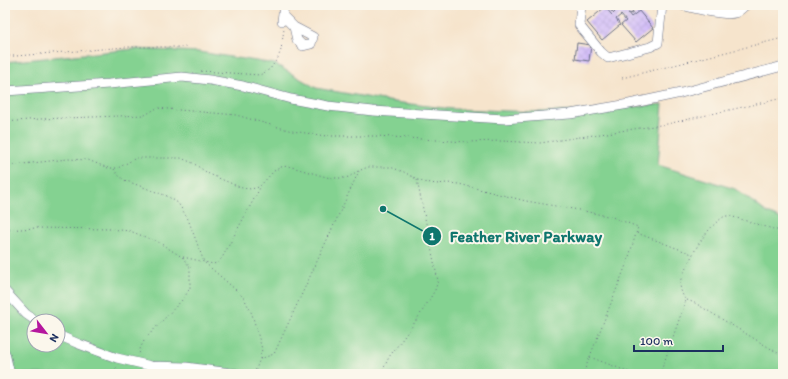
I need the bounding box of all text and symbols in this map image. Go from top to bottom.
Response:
callout: Feather River Parkway [422,222,610,250]
text: Feather River Parkway [450,227,603,247]
text: 1 [429,229,435,243]
north arrow [26,313,66,353]
scale bar [634,327,723,353]
text: N [47,331,62,344]
text: 100 m [640,334,673,348]

